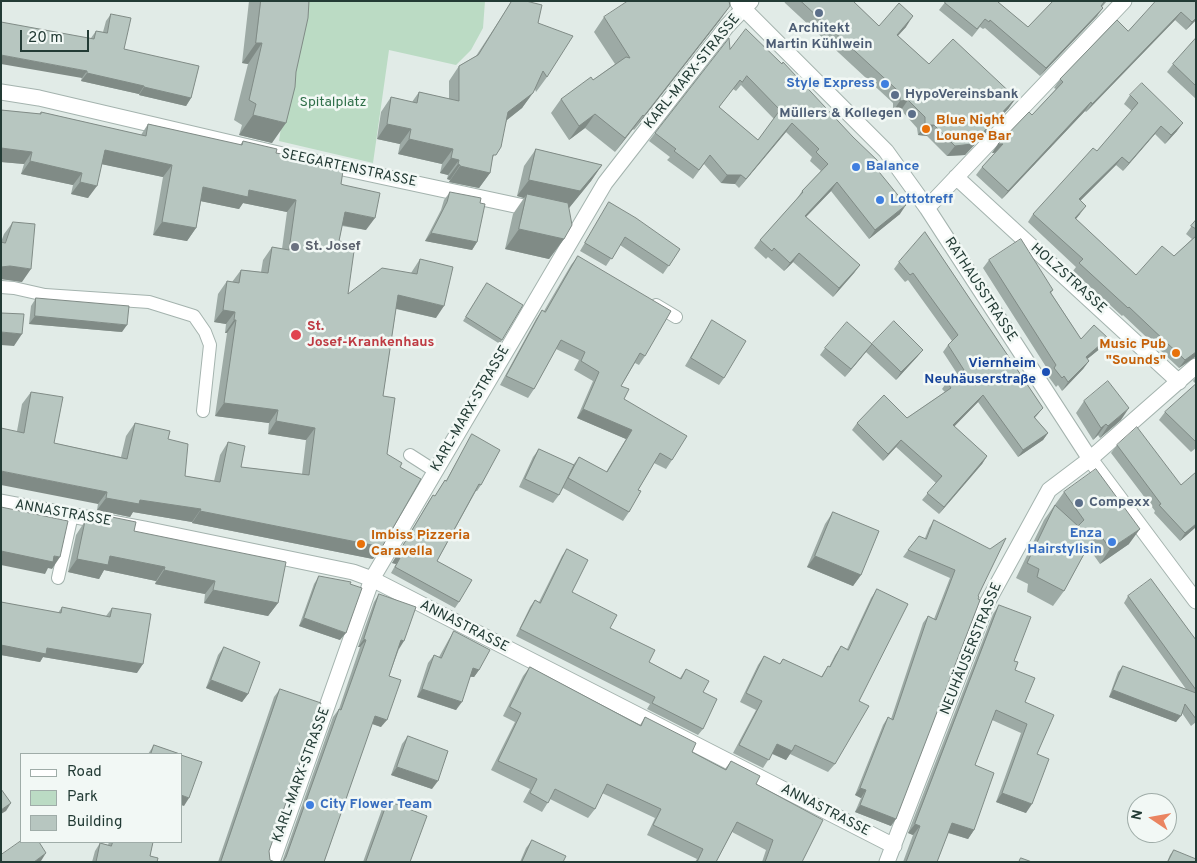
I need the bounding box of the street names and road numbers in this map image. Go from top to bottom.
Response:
street label: KARL-MARX-STRASSE [642,11,744,133]
street label: SEEGARTENSTRASSE [280,146,418,192]
street label: RATHAUSSTRASSE [940,235,1020,345]
street label: HOLZSTRASSE [1027,241,1109,317]
street label: KARL-MARX-STRASSE [428,343,514,475]
street label: ANNASTRASSE [14,497,112,531]
street label: NEUHÄUSERSTRASSE [938,580,1006,718]
street label: ANNASTRASSE [417,597,511,657]
street label: KARL-MARX-STRASSE [270,705,334,845]
street label: ANNASTRASSE [778,781,872,841]

